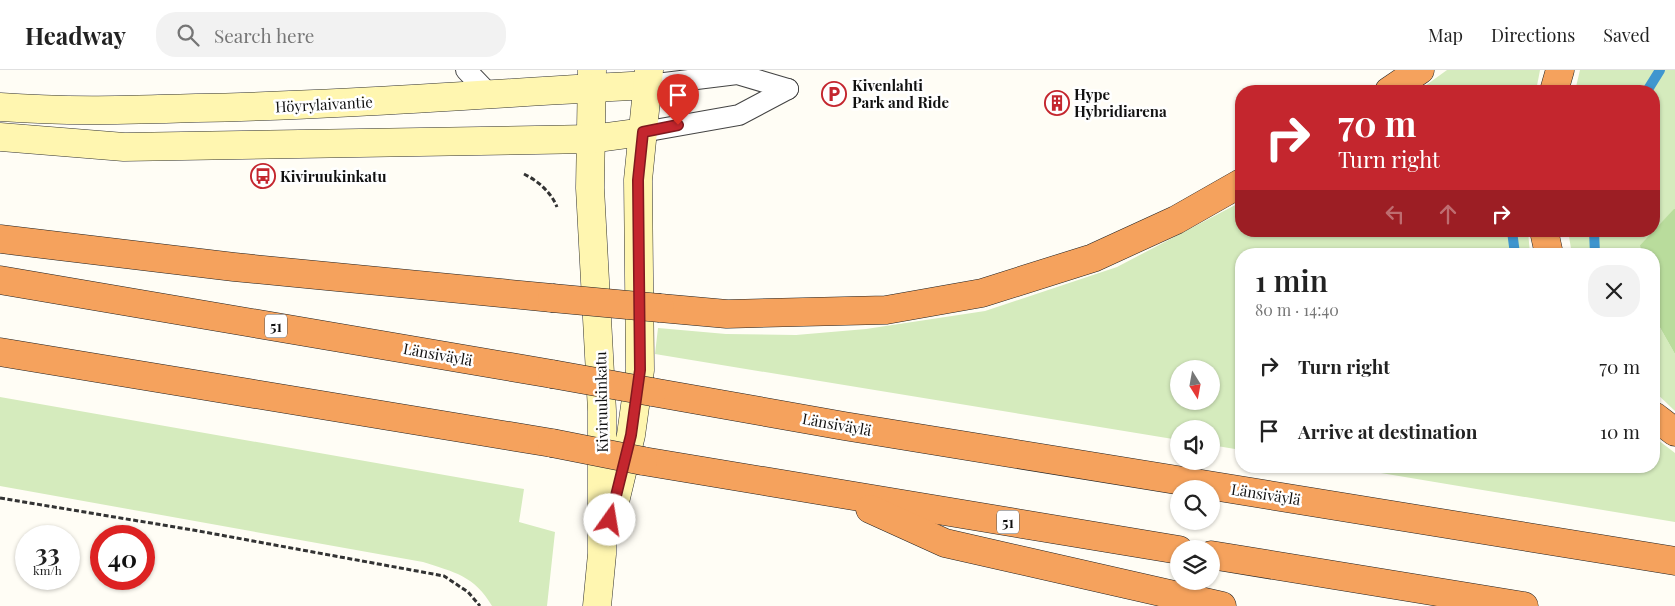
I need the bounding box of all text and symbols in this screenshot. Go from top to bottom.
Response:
search box [156,12,506,57]
text: Headway [25,19,126,51]
icon: search [174,21,202,49]
text: Search here [214,22,314,48]
text: Map [1428,23,1463,47]
text: Directions [1491,23,1575,47]
text: Saved [1603,23,1650,47]
pin [657,74,699,125]
place label: Kivenlahti Park and Ride [852,75,950,112]
icon: arrive [664,81,692,109]
parking icon: Kivenlahti Park and Ride [821,81,847,107]
place label: Hype Hybridiarena [1074,84,1167,121]
building icon: Hype Hybridiarena [1044,90,1070,116]
street label: Höyrylaivantie [275,91,373,117]
text: 70 m [1338,99,1416,146]
icon: right [1255,105,1320,170]
text: Turn right [1338,144,1440,174]
bus stop icon: Kiviruukinkatu [250,163,276,189]
place label: Kiviruukinkatu [280,166,386,186]
icon: left [1381,200,1409,228]
icon: ahead [1434,200,1462,228]
icon: right [1487,200,1515,228]
text: 1 min [1255,260,1328,300]
button: close [1588,265,1640,317]
text: 80 m · 14:40 [1255,299,1339,320]
road number: 51 [265,315,287,338]
street label: Länsiväylä [402,338,475,370]
street label: Kiviruukinkatu [590,351,612,453]
icon: right [1255,352,1283,380]
text: Turn right [1298,353,1390,379]
text: 70 m [1599,353,1640,379]
north arrow [1170,360,1220,410]
map controls [1170,360,1220,590]
street label: Länsiväylä [801,408,874,440]
icon: arrive [1255,417,1283,445]
text: Arrive at destination [1298,418,1478,444]
text: 10 m [1600,418,1640,444]
button: sound [1170,420,1220,470]
street label: Länsiväylä [1230,479,1303,509]
button: search [1170,480,1220,530]
position arrow [583,493,635,545]
road number: 51 [997,511,1019,534]
speed limit sign: 40 [90,525,155,590]
text: 33 [35,535,60,568]
button: layers [1170,540,1220,590]
text: km/h [33,562,62,578]

